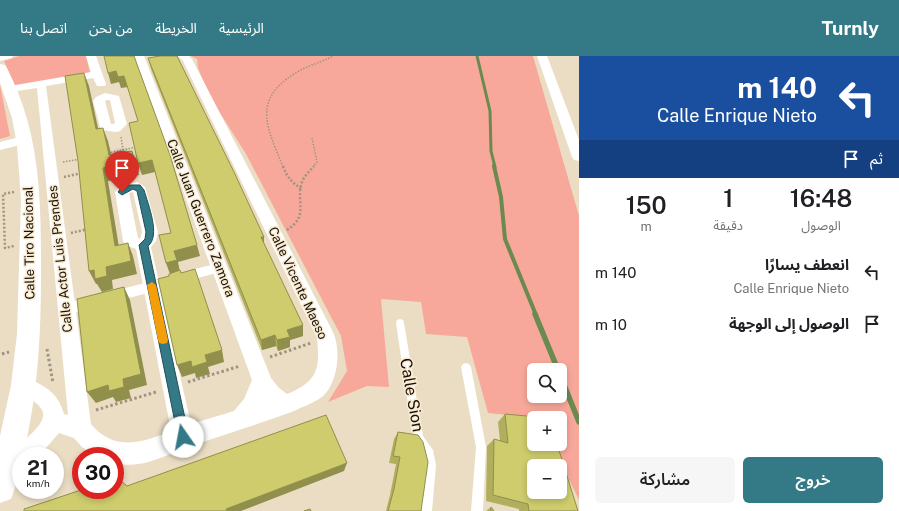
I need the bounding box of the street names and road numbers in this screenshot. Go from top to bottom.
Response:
street label: Calle Juan Guerrero Zamora [164,137,238,299]
street label: Calle Actor Luis Prendes [45,185,75,333]
street label: Calle Tiro Nacional [21,186,37,300]
street label: Calle Vicente Maeso [265,224,331,342]
street label: Calle Sion [396,357,428,433]

